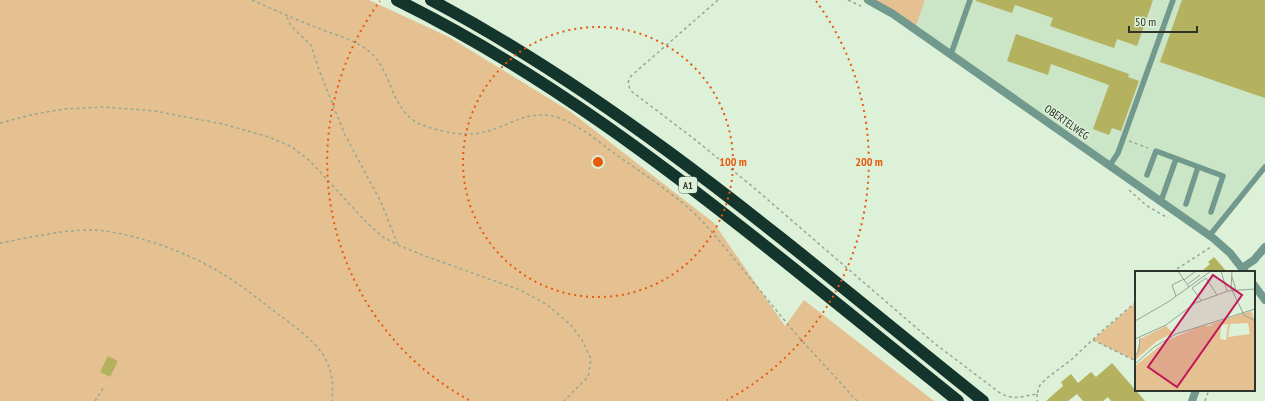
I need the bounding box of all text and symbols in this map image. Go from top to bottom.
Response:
scale bar [1129,8,1197,34]
text: 50 m [1135,14,1156,29]
street label: OBERTELWEG [1042,101,1092,143]
text: 100 m [719,154,747,169]
text: 200 m [855,154,883,169]
centre of rings [591,155,605,169]
road number: A1 [679,177,697,193]
inset map [1135,271,1255,391]

